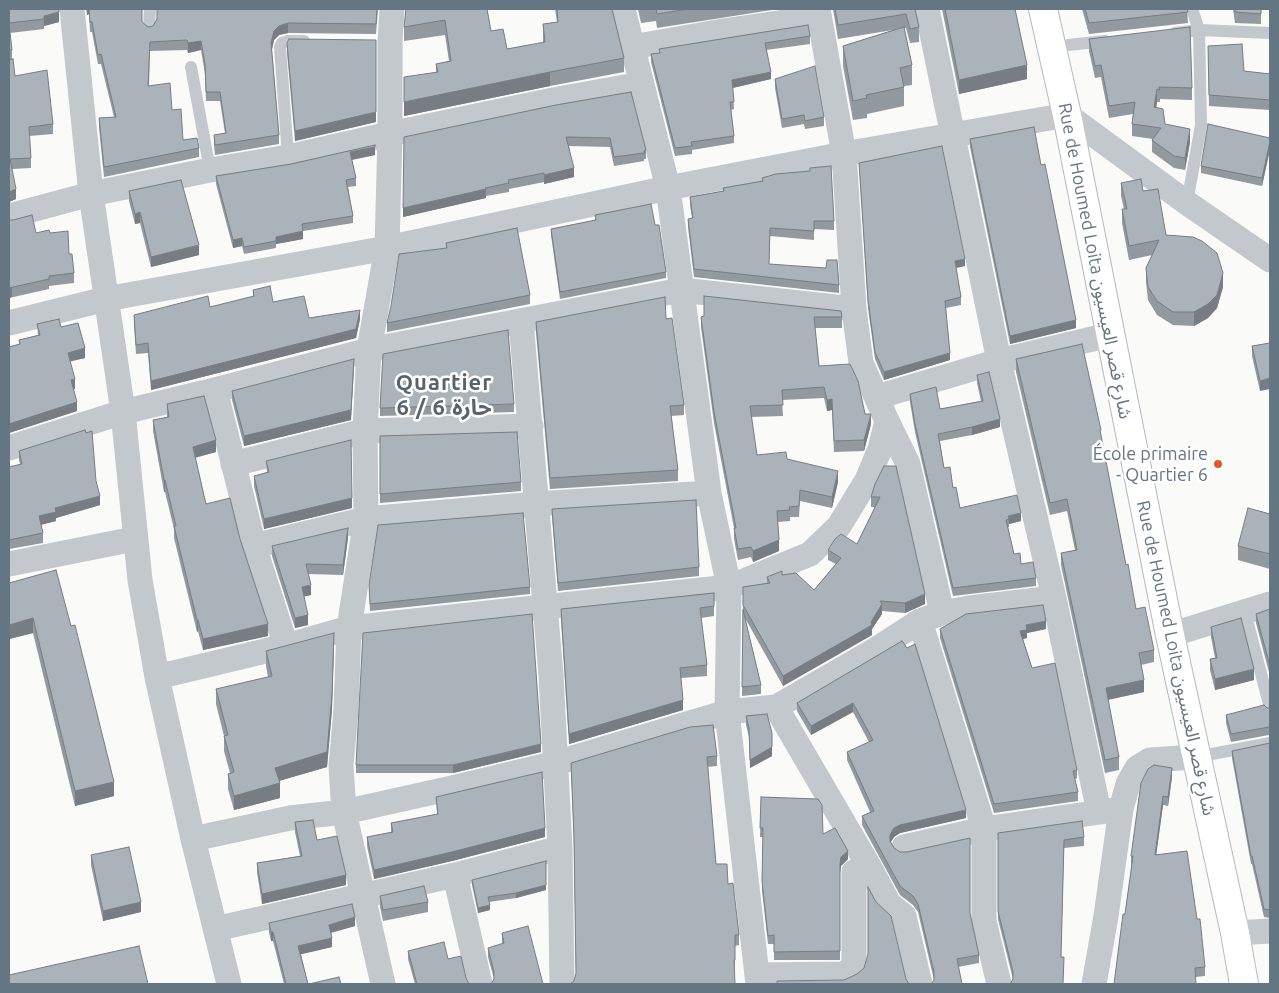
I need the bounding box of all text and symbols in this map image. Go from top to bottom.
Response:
street label: Rue de Houmed Loita شارع قصر العيسيون [1054,101,1136,421]
district label: Quartier 6 / حارة 6 [395,370,493,422]
place label: École primaire - Quartier 6 [1093,443,1208,486]
marker: École primaire - Quartier 6 [1212,458,1224,470]
street label: Rue de Houmed Loita شارع قصر العيسيون [1132,498,1220,818]

